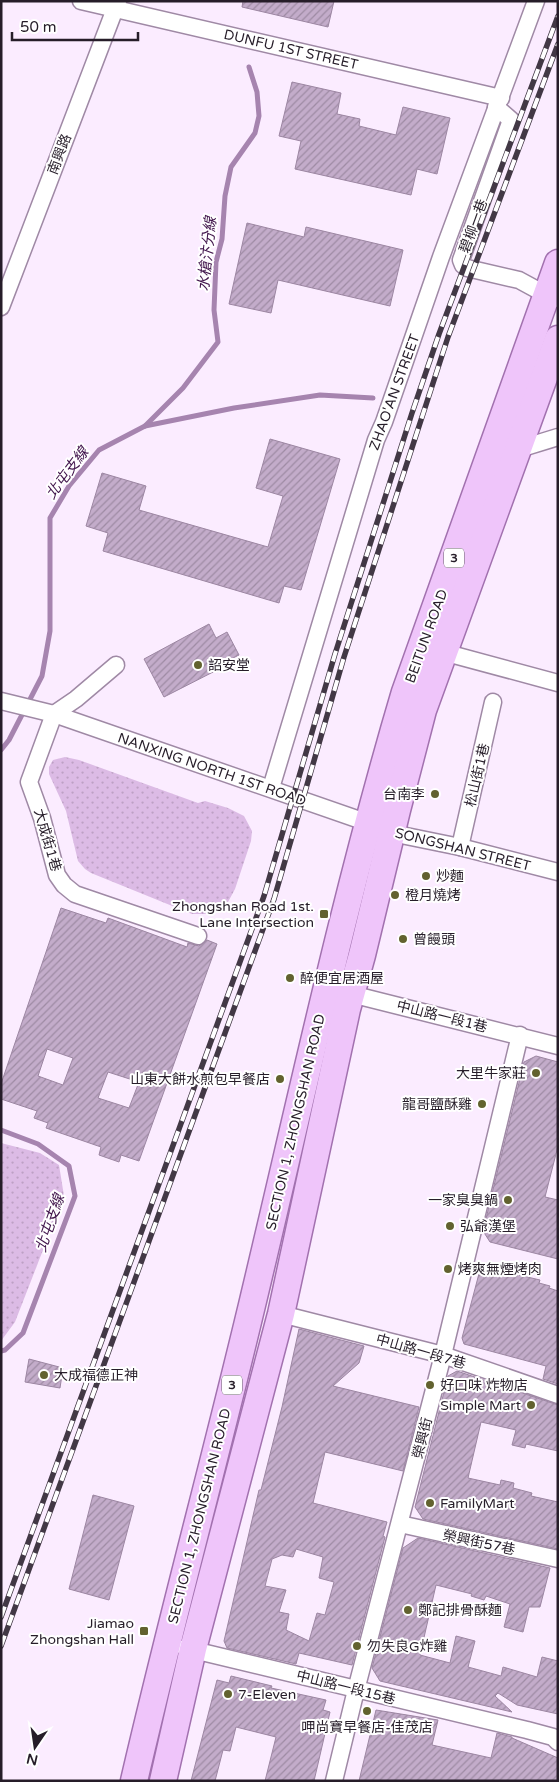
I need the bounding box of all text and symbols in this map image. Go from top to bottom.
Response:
scale bar [12,10,139,42]
text: 50 m [20,18,57,36]
street label: DUNFU 1ST STREET [222,26,360,73]
street label: 南興路 [44,132,75,177]
street label: 碧柳一巷 [456,197,491,255]
water label: 水槍汴分線 [194,214,220,292]
street label: ZHAO'AN STREET [366,331,424,453]
water label: 北屯支線 [42,442,93,502]
road number: 3 [444,548,464,568]
street label: BEITUN ROAD [402,587,451,685]
place label: 詔安堂 [208,657,250,674]
marker: 詔安堂 [192,659,204,671]
street label: NANXING NORTH 1ST ROAD [115,729,308,810]
street label: 松山街1巷 [462,742,493,809]
place label: 台南李 [383,786,425,803]
marker: 台南李 [429,788,441,800]
street label: 大成街1巷 [30,807,65,874]
street label: SONGSHAN STREET [393,824,533,875]
place label: 炒麵 [436,868,464,885]
marker: 炒麵 [420,870,432,882]
place label: 橙月燒烤 [405,887,461,904]
marker: 橙月燒烤 [389,889,401,901]
place label: Zhongshan Road 1st. Lane Intersection [172,898,314,931]
marker: Zhongshan Road 1st. Lane Intersection [318,908,330,920]
place label: 曾饅頭 [413,931,455,948]
marker: 曾饅頭 [397,933,409,945]
place label: 醉便宜居酒屋 [300,970,384,987]
marker: 醉便宜居酒屋 [284,972,296,984]
street label: 中山路一段1巷 [395,997,489,1036]
street label: SECTION 1, ZHONGSHAN ROAD [262,1012,329,1232]
place label: 大里牛家莊 [456,1065,526,1082]
marker: 大里牛家莊 [530,1067,542,1079]
place label: 山東大餅水煎包早餐店 [130,1071,270,1088]
marker: 山東大餅水煎包早餐店 [274,1073,286,1085]
place label: 龍哥鹽酥雞 [402,1096,472,1113]
marker: 龍哥鹽酥雞 [476,1098,488,1110]
water label: 北屯支線 [32,1190,69,1254]
place label: 一家臭臭鍋 [428,1192,498,1209]
marker: 一家臭臭鍋 [502,1194,514,1206]
place label: 弘爺漢堡 [460,1218,516,1235]
marker: 弘爺漢堡 [444,1220,456,1232]
place label: 烤爽無煙烤肉 [458,1261,542,1278]
marker: 烤爽無煙烤肉 [442,1263,454,1275]
street label: 中山路一段7巷 [374,1331,468,1372]
place label: 大成福德正神 [54,1367,138,1384]
marker: 大成福德正神 [38,1369,50,1381]
road number: 3 [222,1376,242,1394]
place label: 好口味 炸物店 [440,1377,528,1394]
marker: 好口味 炸物店 [424,1379,436,1391]
place label: Simple Mart [440,1397,522,1414]
marker: Simple Mart [525,1399,537,1411]
street label: SECTION 1, ZHONGSHAN ROAD [164,1407,235,1626]
street label: 榮興街 [409,1416,436,1461]
place label: FamilyMart [440,1495,515,1512]
marker: FamilyMart [424,1497,436,1509]
street label: 榮興街57巷 [441,1527,517,1558]
place label: 鄭記排骨酥麵 [418,1602,502,1619]
marker: 鄭記排骨酥麵 [402,1604,414,1616]
place label: Jiamao Zhongshan Hall [30,1615,134,1648]
marker: Jiamao Zhongshan Hall [138,1625,150,1637]
place label: 勿失良G炸雞 [367,1638,448,1655]
marker: 勿失良G炸雞 [351,1640,363,1652]
street label: 中山路一段15巷 [295,1667,397,1708]
place label: 7-Eleven [238,1686,296,1703]
marker: 7-Eleven [222,1688,234,1700]
marker: 呷尚寶早餐店-佳茂店 [361,1705,373,1717]
place label: 呷尚寶早餐店-佳茂店 [301,1719,433,1736]
north arrow [10,1722,60,1772]
text: N [25,1750,40,1769]

